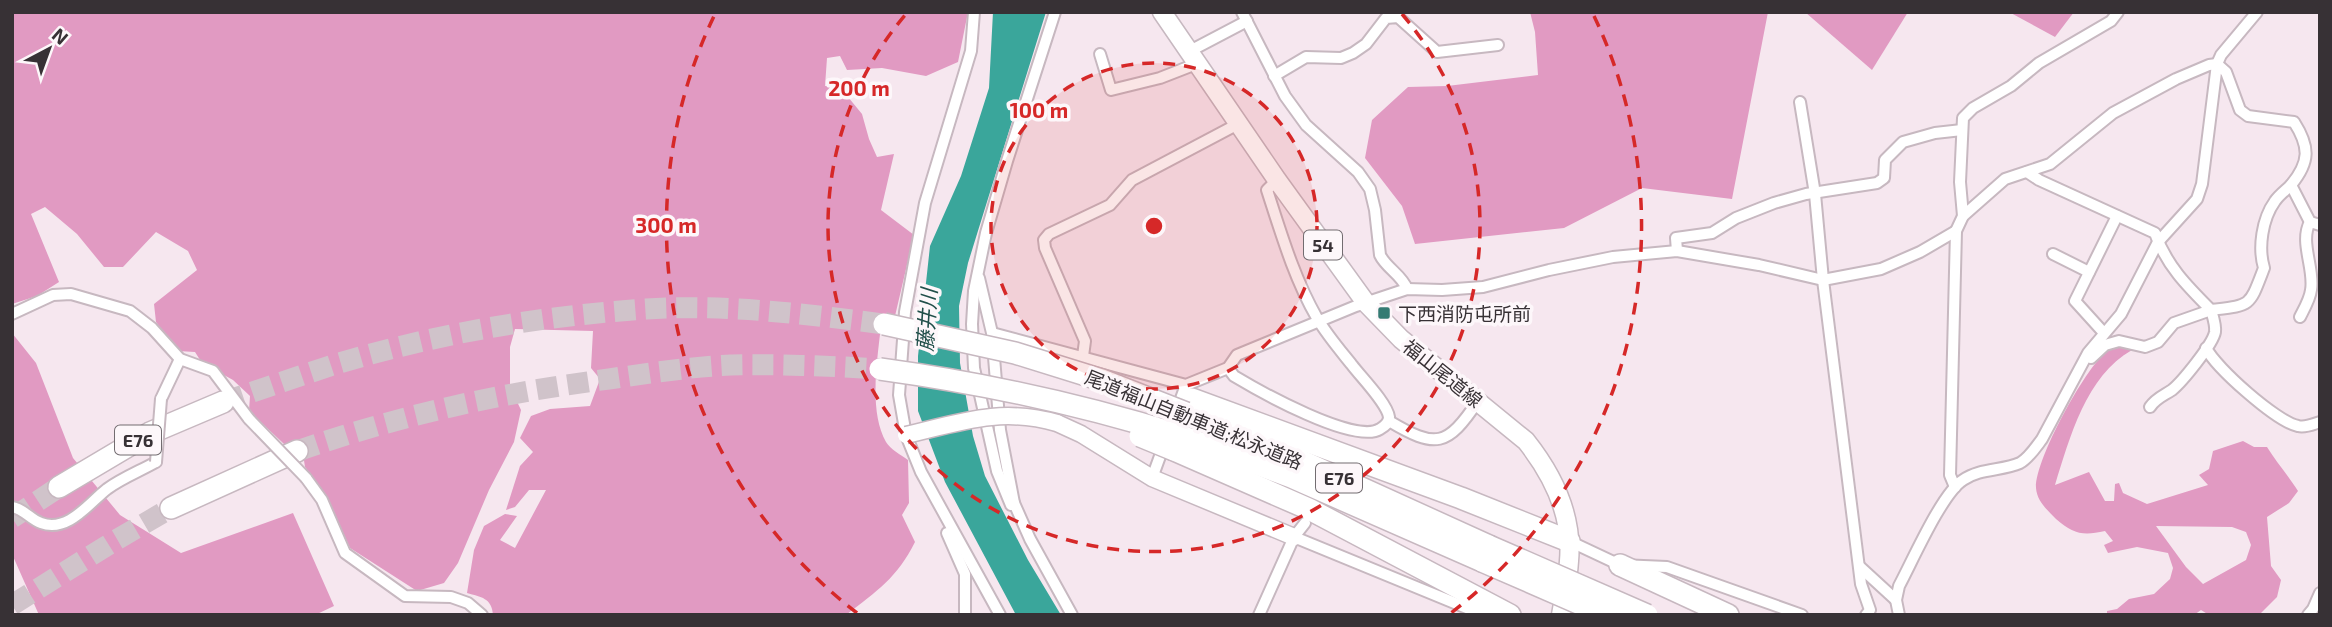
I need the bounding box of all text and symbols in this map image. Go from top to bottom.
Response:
north arrow [14,14,84,84]
text: N [48,23,73,49]
text: 200 m [828,75,890,100]
text: 100 m [1010,97,1068,122]
text: 300 m [635,212,697,237]
centre of rings [1142,214,1166,238]
road number: 54 [1304,230,1342,260]
water label: 藤井川 [911,286,941,352]
place label: 下西消防屯所前 [1398,302,1531,325]
marker: 下西消防屯所前 [1376,305,1392,321]
street label: 福山尾道線 [1399,334,1487,412]
street label: 尾道福山自動車道;松永道路 [1082,365,1306,473]
road number: E76 [115,426,161,454]
road number: E76 [1316,464,1362,492]

